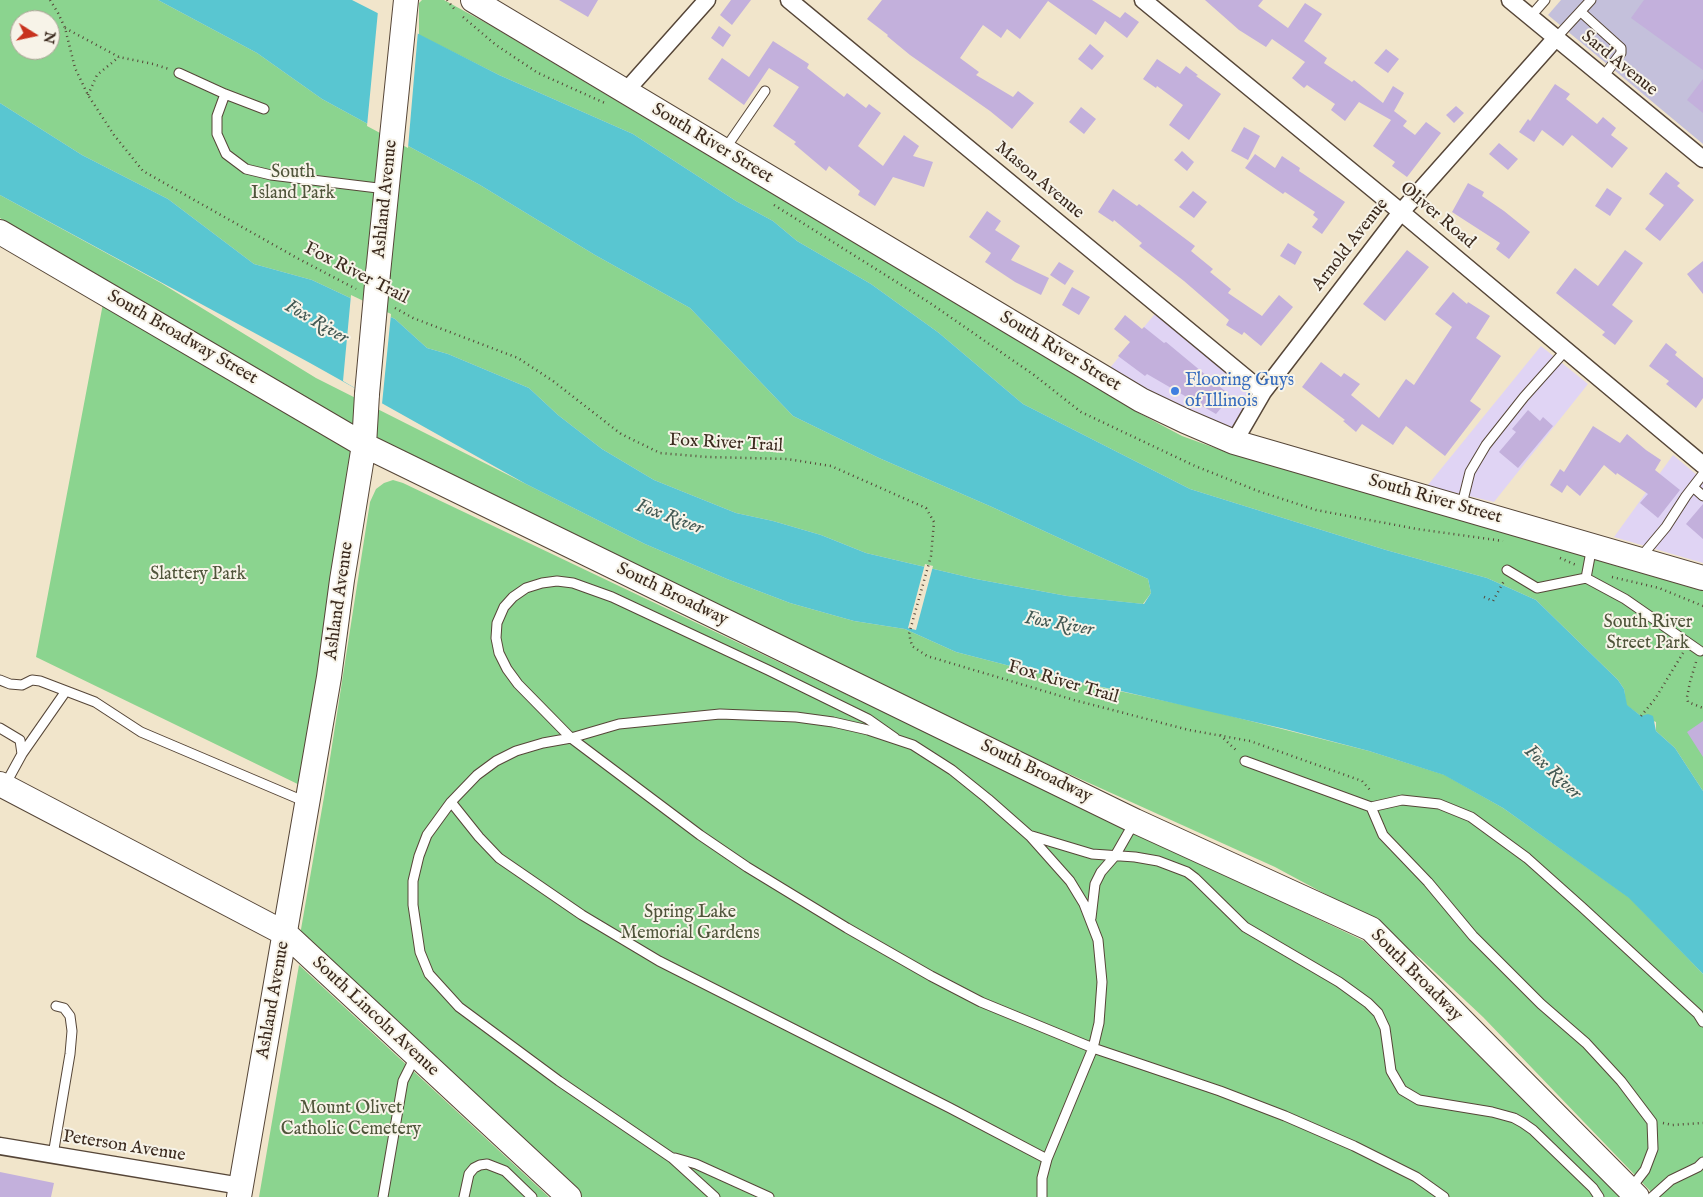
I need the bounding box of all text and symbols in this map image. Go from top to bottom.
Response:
north arrow [10,10,60,60]
street label: Sard Avenue [1576,27,1662,101]
text: N [39,30,59,45]
street label: South River Street [647,99,777,189]
street label: Mason Avenue [990,138,1088,224]
street label: Ashland Avenue [369,139,403,259]
park label: South Island Park [251,162,335,204]
street label: Oliver Road [1395,178,1479,254]
street label: Arnold Avenue [1308,194,1394,296]
street label: Fox River Trail [300,238,412,310]
street label: South Broadway Street [103,286,261,390]
water label: Fox River [280,296,352,350]
street label: South River Street [995,307,1125,397]
place label: Flooring Guys of Illinois [1185,370,1294,412]
marker: Flooring Guys of Illinois [1169,385,1181,397]
street label: Fox River Trail [668,430,784,458]
street label: South River Street [1366,471,1504,529]
water label: Fox River [632,495,706,541]
street label: Ashland Avenue [321,541,359,661]
street label: South Broadway [613,559,731,631]
park label: Slattery Park [150,564,246,586]
water label: Fox River [1023,608,1095,642]
park label: South River Street Park [1604,612,1692,654]
street label: Fox River Trail [1005,657,1121,709]
street label: South Broadway [977,736,1095,808]
water label: Fox River [1519,741,1585,805]
park label: Spring Lake Memorial Gardens [620,902,760,944]
street label: South Broadway [1365,925,1467,1027]
street label: Ashland Avenue [253,940,295,1060]
street label: South Lincoln Avenue [307,953,443,1081]
park label: Mount Olivet Catholic Cemetery [281,1098,421,1140]
street label: Peterson Avenue [61,1127,187,1167]

